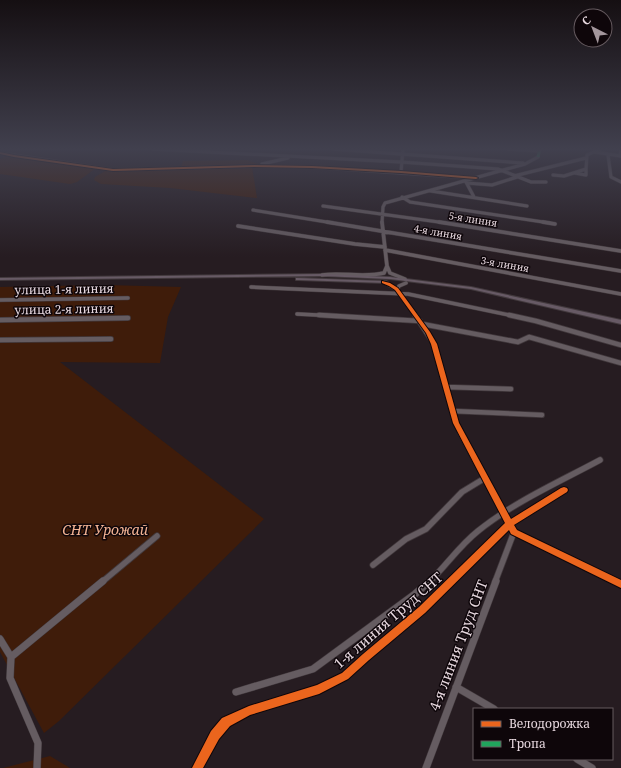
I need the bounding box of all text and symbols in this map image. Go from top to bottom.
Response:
north arrow [573,8,613,48]
text: С [578,12,594,28]
street label: 5-я линия [448,208,499,230]
street label: 4-я линия [413,221,464,243]
street label: 3-я линия [480,253,531,275]
street label: улица 1-я линия [14,280,114,298]
street label: улица 2-я линия [14,300,114,318]
park label: СНТ Урожай [62,520,149,539]
street label: 1-я линия Труд СНТ [329,567,447,673]
street label: 4-я линия Труд СНТ [424,577,492,713]
legend [473,708,613,760]
text: Велодорожка [509,715,590,732]
text: Тропа [509,735,546,752]

